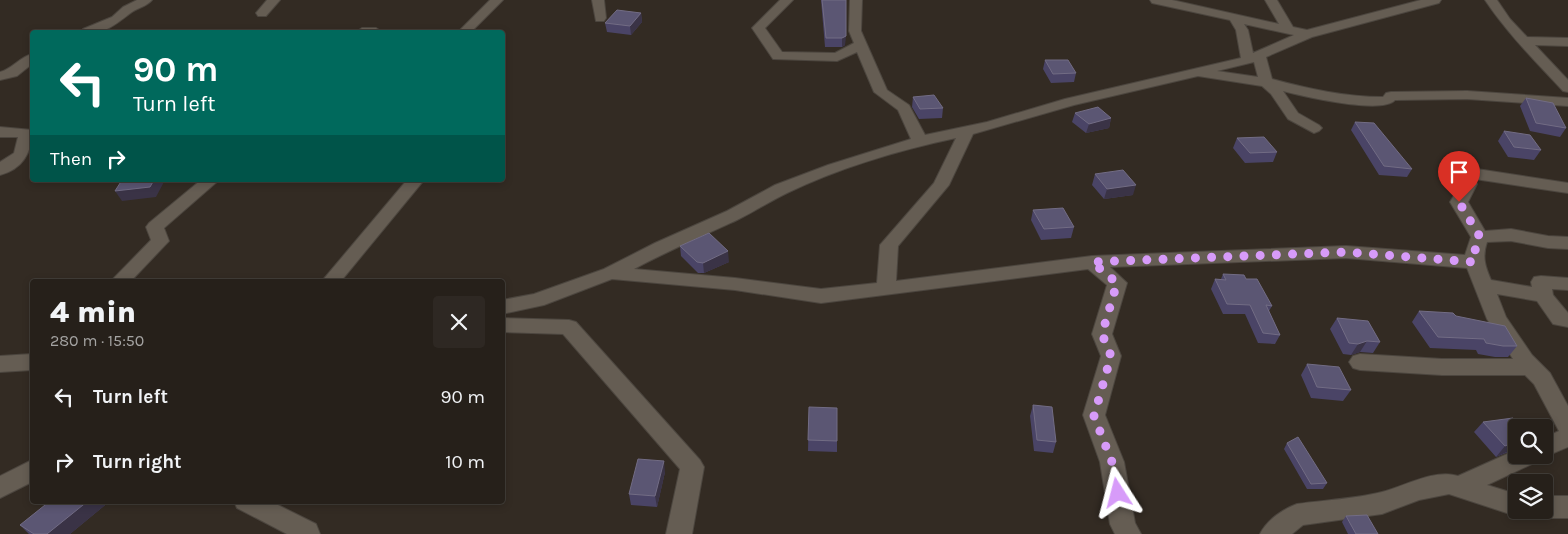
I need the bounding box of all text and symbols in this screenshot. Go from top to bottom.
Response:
text: 90 m [133,49,219,90]
icon: left [50,50,115,115]
text: Turn left [133,91,216,117]
icon: right [102,145,130,173]
text: Then [50,148,92,170]
pin [1438,151,1480,202]
icon: arrive [1445,158,1473,186]
text: 4 min [50,294,136,330]
button: close [433,296,485,348]
text: 280 m · 15:50 [50,331,144,350]
icon: left [50,383,78,411]
text: Turn left [93,386,168,408]
text: 90 m [440,386,485,408]
map controls [1508,419,1553,519]
button: search [1508,419,1553,464]
icon: right [50,448,78,476]
text: Turn right [93,451,182,473]
text: 10 m [445,451,485,473]
position arrow [1091,466,1143,518]
button: layers [1508,474,1553,519]

